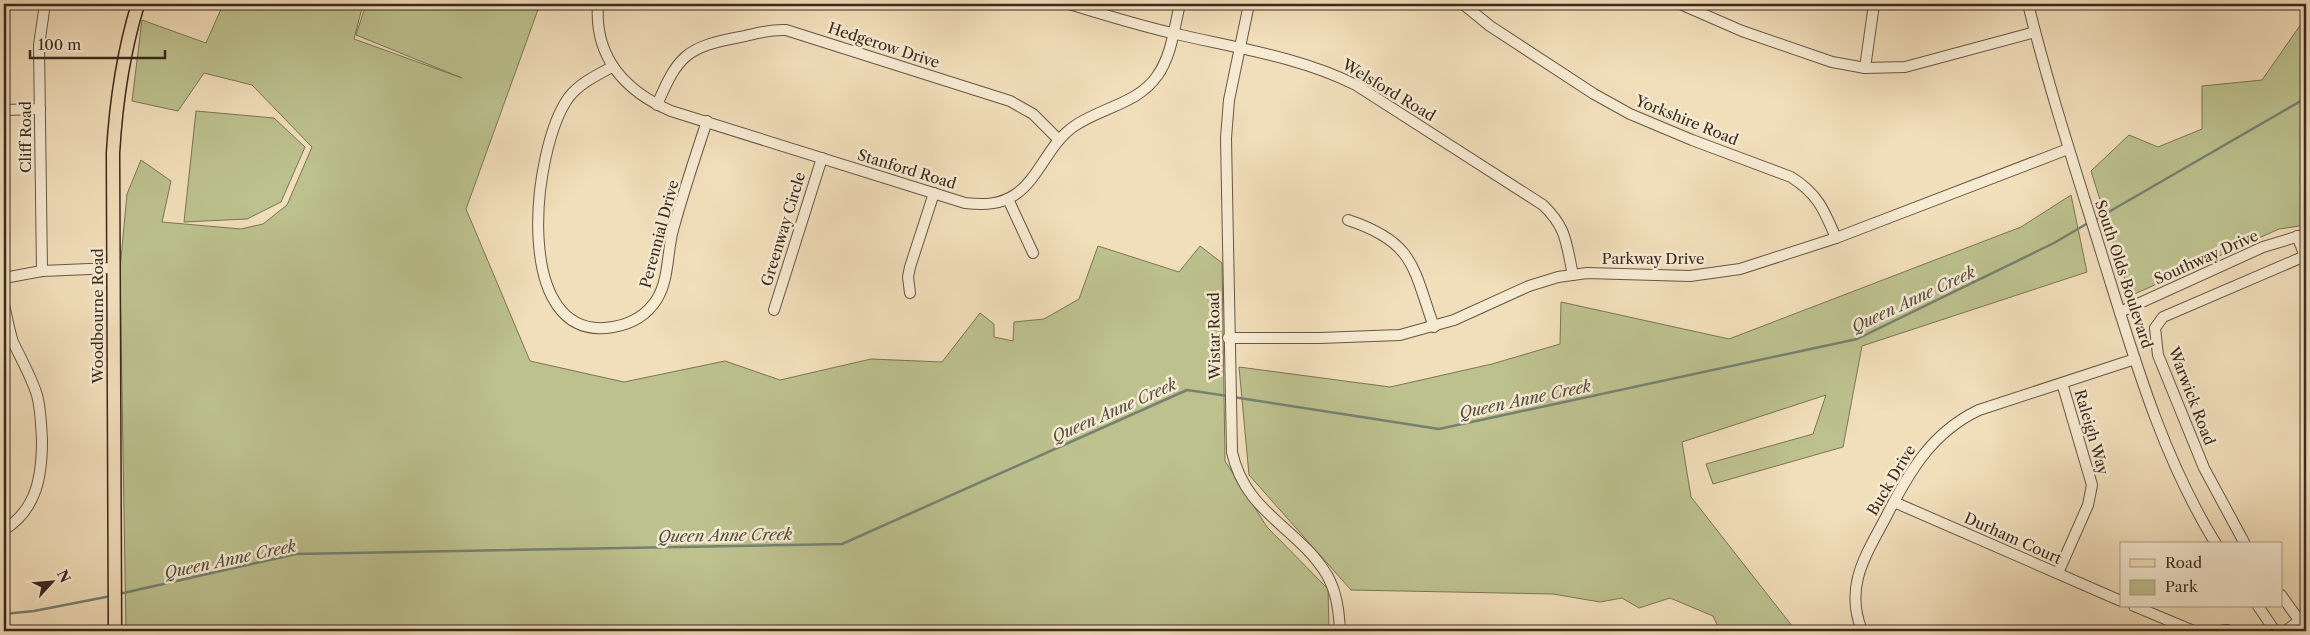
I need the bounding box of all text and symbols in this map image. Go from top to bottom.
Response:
street label: Hedgerow Drive [826,18,942,72]
scale bar [30,28,165,60]
text: 100 m [38,35,81,54]
street label: Welsford Road [1338,54,1439,125]
street label: Yorkshire Road [1632,90,1741,149]
street label: Cliff Road [16,101,35,173]
street label: Stanford Road [855,145,959,193]
street label: Greenway Circle [757,170,809,288]
street label: Perennial Drive [635,178,683,290]
street label: South Olds Boulevard [2091,197,2157,351]
street label: Southway Drive [2151,226,2261,288]
street label: Woodbourne Road [88,248,107,385]
street label: Parkway Drive [1602,249,1704,268]
water label: Queen Anne Creek [1848,261,1979,336]
street label: Wistar Road [1204,292,1224,381]
street label: Warwick Road [2164,343,2219,448]
water label: Queen Anne Creek [1049,373,1180,446]
water label: Queen Anne Creek [1457,375,1593,423]
street label: Raleigh Way [2071,387,2113,478]
street label: Buck Drive [1863,441,1919,519]
street label: Durham Court [1961,508,2065,568]
water label: Queen Anne Creek [658,524,793,546]
water label: Queen Anne Creek [162,535,298,583]
legend [2120,542,2282,608]
text: Road [2165,553,2202,572]
north arrow [28,558,78,608]
text: N [53,567,74,586]
text: Park [2165,577,2199,596]

